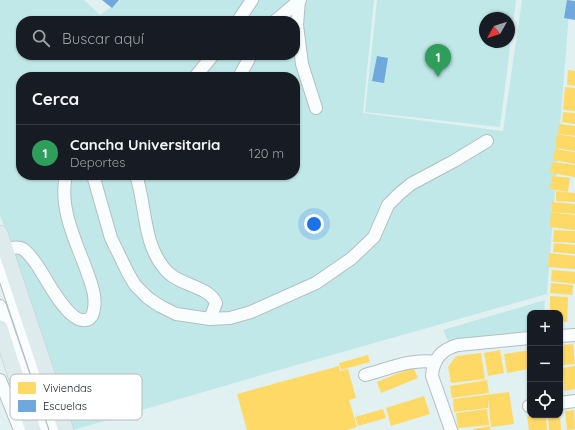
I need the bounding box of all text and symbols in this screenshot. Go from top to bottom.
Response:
north arrow [479,12,515,48]
search box [16,16,300,60]
icon: search [30,27,52,49]
text: Buscar aquí [62,29,144,48]
pin: 1 [425,44,451,77]
text: Cerca [32,88,79,109]
text: Cancha Universitaria [70,135,221,154]
text: 1 [42,145,48,161]
text: 120 m [249,145,284,161]
text: Deportes [70,154,125,170]
your location [304,214,324,234]
map controls [527,310,563,418]
button: + [527,310,563,346]
button: − [527,346,563,382]
legend [10,374,142,420]
text: Viviendas [43,381,92,395]
button: locate [527,382,563,418]
text: Escuelas [43,399,87,413]

